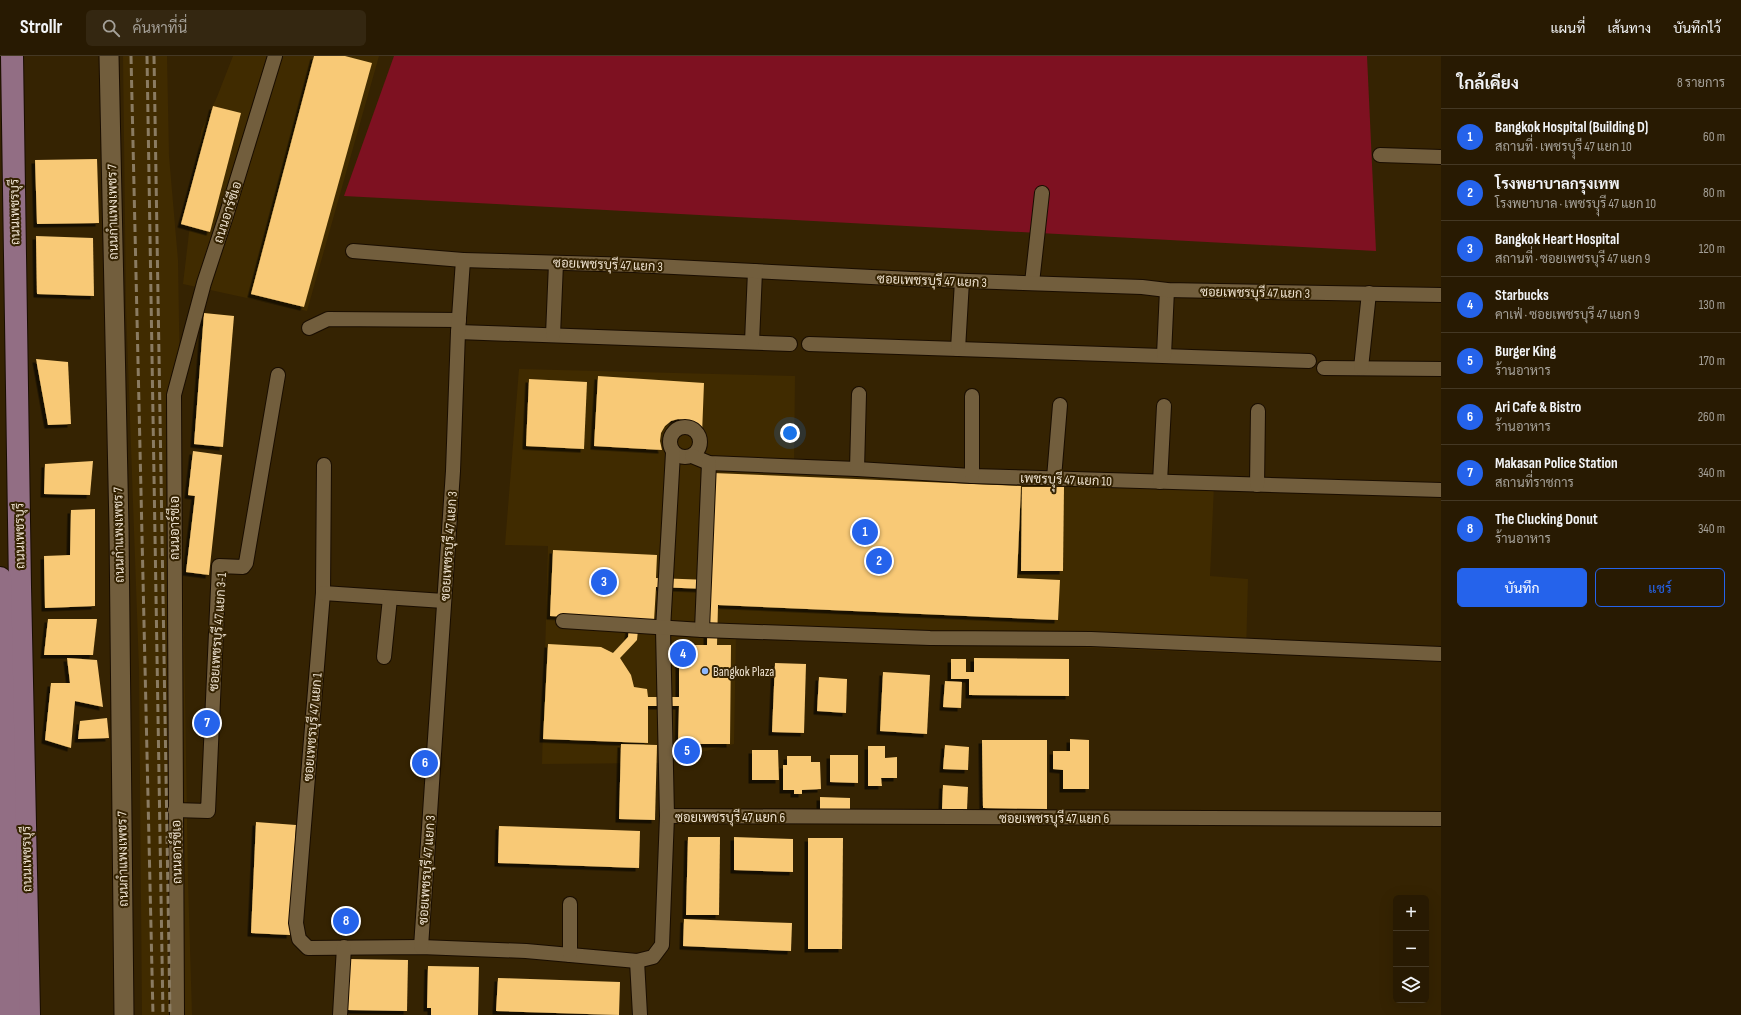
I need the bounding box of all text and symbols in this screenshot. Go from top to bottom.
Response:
search box [86,10,366,46]
text: Strollr [20,16,62,39]
icon: search [100,17,122,39]
text: ค้นหาที่นี่ [132,19,187,38]
text: แผนที่ [1550,20,1585,37]
text: เส้นทาง [1607,20,1651,37]
text: บันทึกไว้ [1673,20,1721,37]
text: ใกล้เคียง [1457,74,1519,94]
text: 8 รายการ [1677,75,1725,91]
text: Bangkok Hospital (Building D) [1495,118,1648,137]
text: 1 [1467,129,1473,145]
text: 60 m [1703,129,1725,145]
text: สถานที่ · เพชรบุุรี 47 แยก 10 [1495,139,1632,155]
street label: ถนนกำแพงเพชร 7 [104,163,122,260]
text: โรงพยาบาลกรุงเทพ [1495,175,1620,194]
street label: ถนนเพชรบุรี [4,179,25,245]
street label: ถนนอาร์ซีเอ [209,179,245,245]
text: 2 [1467,185,1473,201]
text: 80 m [1703,185,1725,201]
text: โรงพยาบาล · เพชรบุุรี 47 แยก 10 [1495,196,1656,212]
text: Bangkok Heart Hospital [1495,230,1619,249]
text: 3 [1467,241,1473,257]
text: 120 m [1699,241,1725,257]
text: สถานที่ · ซอยเพชรบุรี 47 แยก 9 [1495,251,1650,267]
street label: ซอยเพชรบุรี 47 แยก 3 [553,253,663,276]
street label: ซอยเพชรบุรี 47 แยก 3 [877,269,987,292]
street label: ซอยเพชรบุรี 47 แยก 3 [1200,282,1310,303]
text: Starbucks [1495,286,1549,305]
text: 4 [1467,297,1473,313]
text: 130 m [1699,297,1725,313]
text: คาเฟ่ · ซอยเพชรบุรี 47 แยก 9 [1495,307,1640,323]
text: Burger King [1495,342,1556,361]
text: 5 [1467,353,1473,369]
text: 170 m [1699,353,1725,369]
text: ร้านอาหาร [1495,363,1551,379]
text: Ari Cafe & Bistro [1495,398,1581,417]
text: 6 [1467,409,1473,425]
text: 260 m [1698,409,1725,425]
text: ร้านอาหาร [1495,419,1551,435]
your location [780,423,800,443]
text: Makasan Police Station [1495,454,1618,473]
text: 7 [1467,465,1473,481]
text: 340 m [1698,465,1725,481]
street label: เพชรบุุรี 47 แยก 10 [1020,468,1112,495]
text: สถานที่ราชการ [1495,475,1574,491]
street label: ถนนกำแพงเพชร 7 [110,486,128,583]
street label: ซอยเพชรบุรี 47 แยก 3 [435,491,462,602]
street label: ถนนอาร์ซีเอ [165,496,183,560]
street label: ถนนเพชรบุรี [9,503,30,569]
text: The Clucking Donut [1495,510,1598,529]
pin: 1 [852,517,878,547]
text: 8 [1467,521,1473,537]
text: 340 m [1698,521,1725,537]
text: ร้านอาหาร [1495,531,1551,547]
pin: 2 [866,546,892,576]
pin: 3 [591,567,617,597]
button: บันทึก [1457,568,1587,607]
button: แชร์ [1595,568,1725,607]
street label: ซอยเพชรบุรี 47 แยก 3-1 [204,571,231,692]
pin: 4 [670,639,696,669]
place label: Bangkok Plaza [713,664,774,680]
marker: Bangkok Plaza [700,666,710,676]
street label: ซอยเพชรบุรี 47 แยก 1 [298,671,327,782]
pin: 7 [194,708,220,738]
pin: 5 [674,736,700,766]
pin: 6 [412,748,438,778]
street label: ซอยเพชรบุรี 47 แยก 6 [675,808,785,827]
street label: ซอยเพชรบุรี 47 แยก 6 [999,809,1109,828]
street label: ถนนกำแพงเพชร 7 [114,810,132,907]
street label: ซอยเพชรบุรี 47 แยก 3 [413,815,440,926]
street label: ถนนอาร์ซีเอ [166,820,186,884]
street label: ถนนเพชรบุรี [16,826,37,892]
map controls [1393,895,1429,1003]
button: + [1393,895,1429,931]
pin: 8 [333,906,359,936]
button: − [1393,931,1429,967]
button: layers [1393,967,1429,1003]

